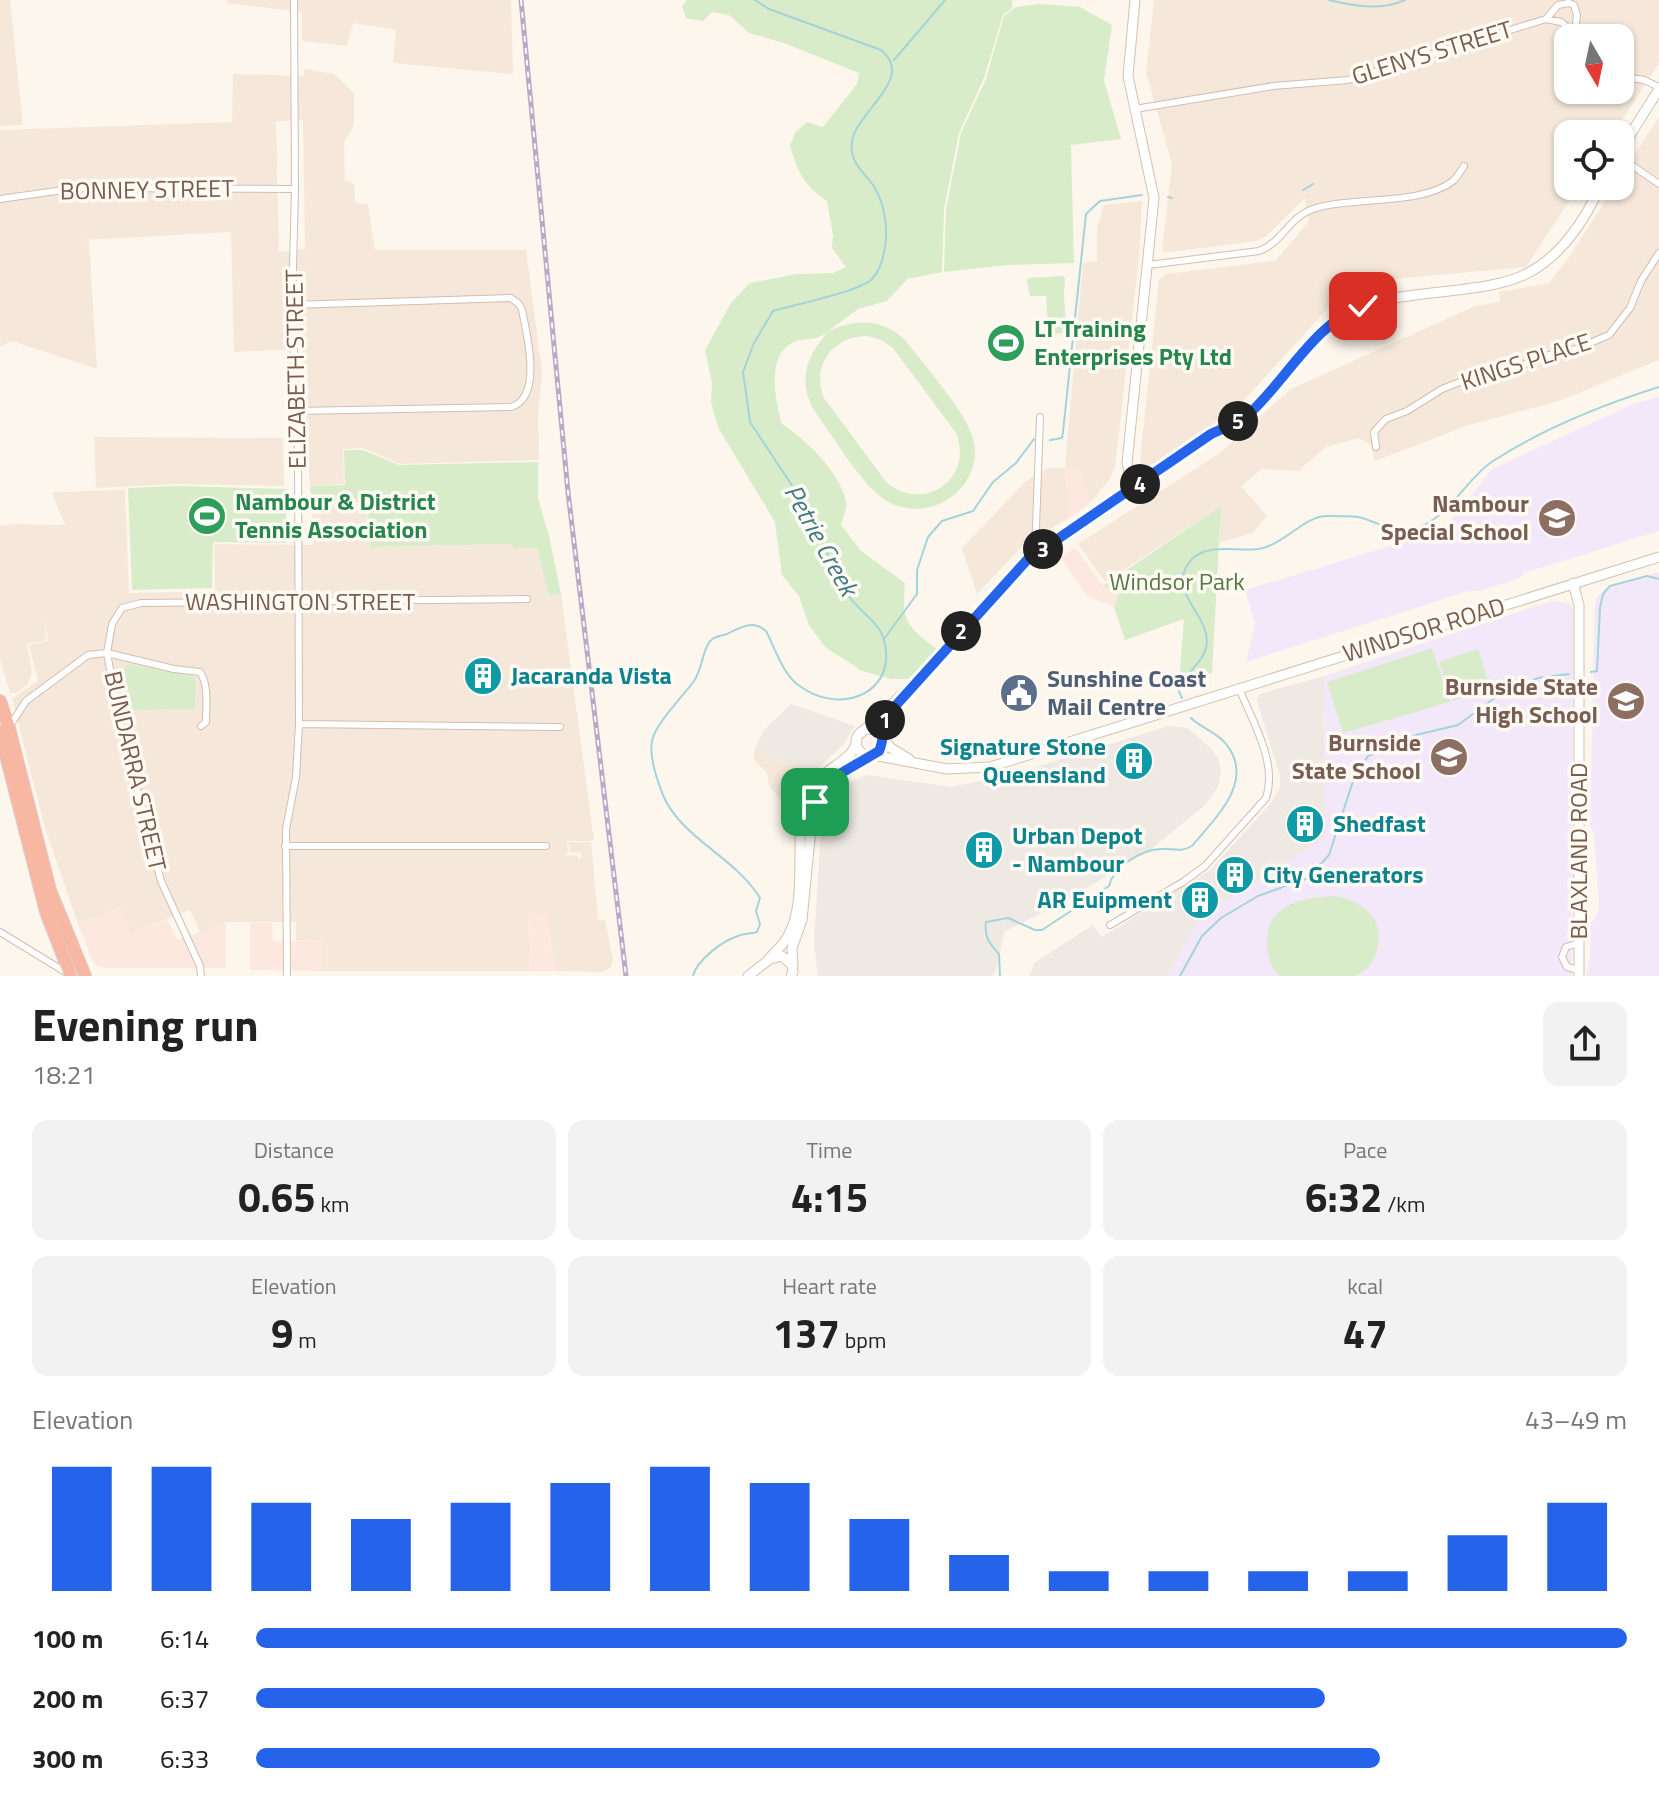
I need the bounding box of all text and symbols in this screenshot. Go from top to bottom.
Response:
street label: GLENYS STREET [1347,10,1517,94]
north arrow [1554,24,1634,104]
map controls [1554,24,1634,200]
button: locate [1554,120,1634,200]
street label: BONNEY STREET [60,169,235,209]
street label: ELIZABETH STREET [275,269,315,469]
pin [1329,272,1397,340]
icon: check [1341,284,1385,328]
place label: LT Training Enterprises Pty Ltd [1034,310,1232,374]
sports icon: LT Training Enterprises Pty Ltd [985,322,1027,364]
street label: KINGS PLACE [1456,323,1595,399]
pin: 5 [1218,401,1258,441]
text: 5 [1232,404,1244,438]
pin: 4 [1120,464,1160,504]
text: 4 [1134,467,1146,501]
water label: Petrie Creek [775,477,870,606]
place label: Nambour & District Tennis Association [235,483,436,547]
place label: Nambour Special School [1381,485,1529,549]
sports icon: Nambour & District Tennis Association [186,495,228,537]
school or university icon: Nambour Special School [1536,497,1578,539]
pin: 3 [1023,529,1063,569]
text: 3 [1037,532,1049,566]
park label: Windsor Park [1109,563,1245,599]
street label: WASHINGTON STREET [185,583,415,619]
street label: WINDSOR ROAD [1338,587,1509,671]
pin: 2 [941,611,981,651]
text: 2 [955,614,967,648]
building icon: Jacaranda Vista [462,655,504,697]
place label: Jacaranda Vista [511,657,672,693]
place label: Sunshine Coast Mail Centre [1047,660,1206,724]
street label: BUNDARRA STREET [95,667,177,875]
place label: Burnside State High School [1445,668,1598,732]
public building icon: Sunshine Coast Mail Centre [998,672,1040,714]
school or university icon: Burnside State High School [1605,680,1647,722]
pin: 1 [865,700,905,740]
text: 1 [879,703,891,737]
place label: Burnside State School [1292,724,1421,788]
place label: Signature Stone Queensland [940,728,1106,792]
school or university icon: Burnside State School [1428,736,1470,778]
building icon: Signature Stone Queensland [1113,740,1155,782]
street label: BLAXLAND ROAD [1560,763,1596,939]
pin [781,768,849,836]
icon: arrive [793,780,837,824]
building icon: Shedfast [1284,803,1326,845]
place label: Shedfast [1333,805,1426,841]
place label: Urban Depot - Nambour [1012,817,1143,881]
building icon: Urban Depot - Nambour [963,829,1005,871]
building icon: City Generators [1214,854,1256,896]
place label: City Generators [1263,856,1424,892]
building icon: AR Euipment [1179,879,1221,921]
place label: AR Euipment [1037,881,1172,917]
text: Evening run [32,991,259,1058]
button: share [1543,1002,1627,1086]
text: 18:21 [32,1055,96,1094]
text: Distance [254,1133,334,1167]
text: Time [807,1133,852,1167]
text: Pace [1343,1133,1387,1167]
text: 0.65 [238,1167,316,1228]
text: 4:15 [791,1167,868,1228]
text: 6:32 [1305,1167,1382,1228]
text: km [316,1187,349,1221]
text: /km [1382,1187,1425,1221]
text: Elevation [251,1269,337,1303]
text: Heart rate [782,1269,877,1303]
text: kcal [1347,1269,1383,1303]
text: 9 [271,1303,293,1364]
text: 137 [773,1303,840,1364]
text: 47 [1343,1303,1388,1364]
text: m [293,1323,317,1357]
text: bpm [840,1323,886,1357]
text: Elevation [32,1400,133,1439]
text: 43–49 m [1525,1400,1627,1439]
text: 100 m [32,1619,103,1658]
text: 6:14 [160,1619,209,1658]
text: 200 m [32,1679,103,1718]
text: 6:37 [160,1679,209,1718]
text: 300 m [32,1739,103,1778]
text: 6:33 [160,1739,209,1778]

